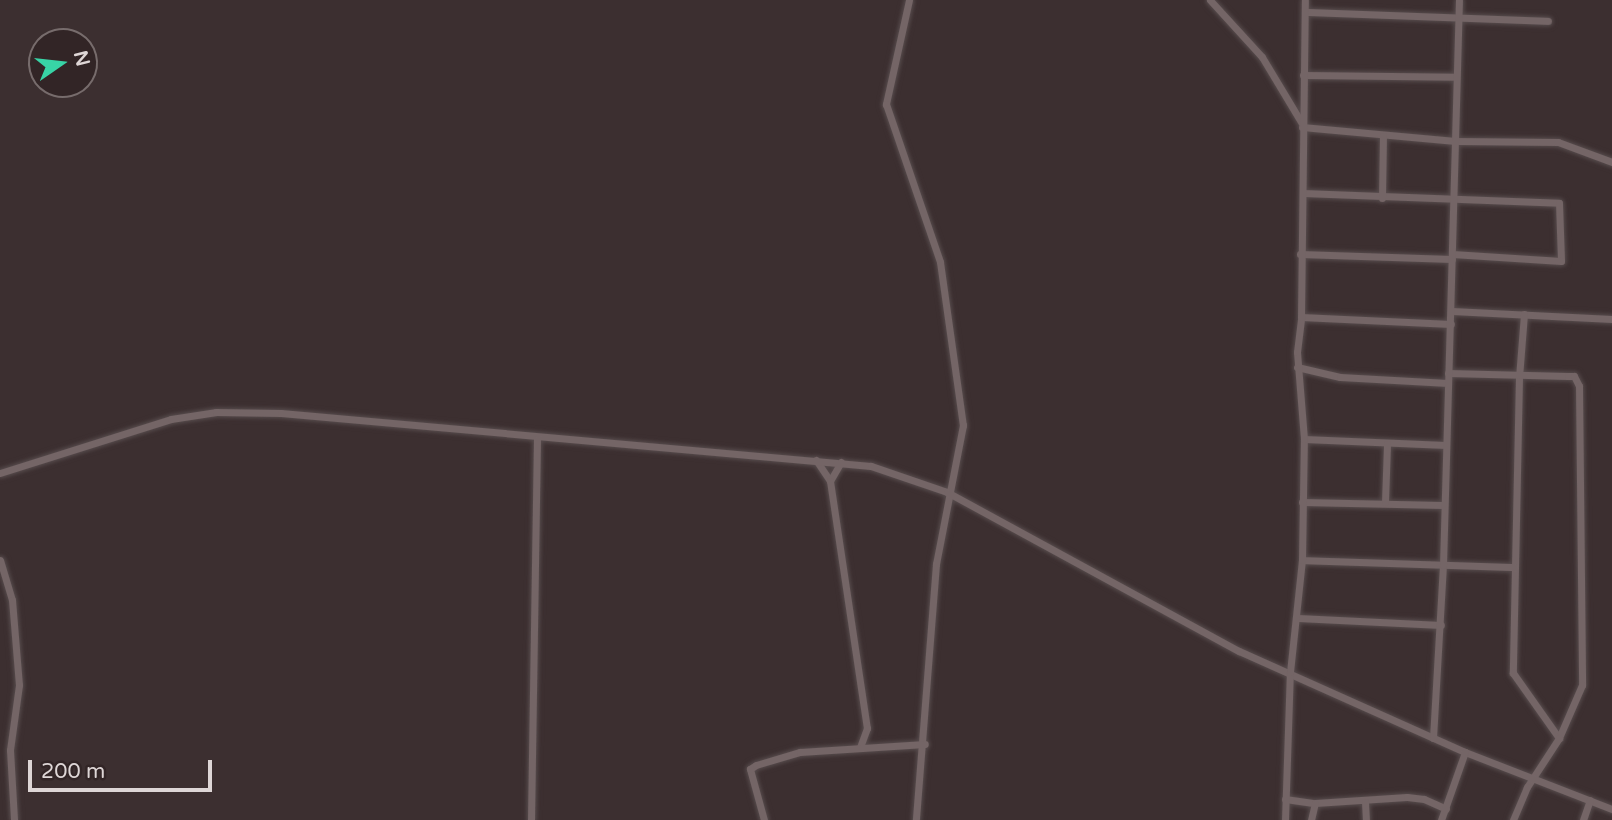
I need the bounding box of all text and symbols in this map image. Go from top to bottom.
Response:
north arrow [28,28,98,98]
text: N [69,48,94,68]
scale bar [32,746,215,790]
text: 200 m [41,759,105,784]

